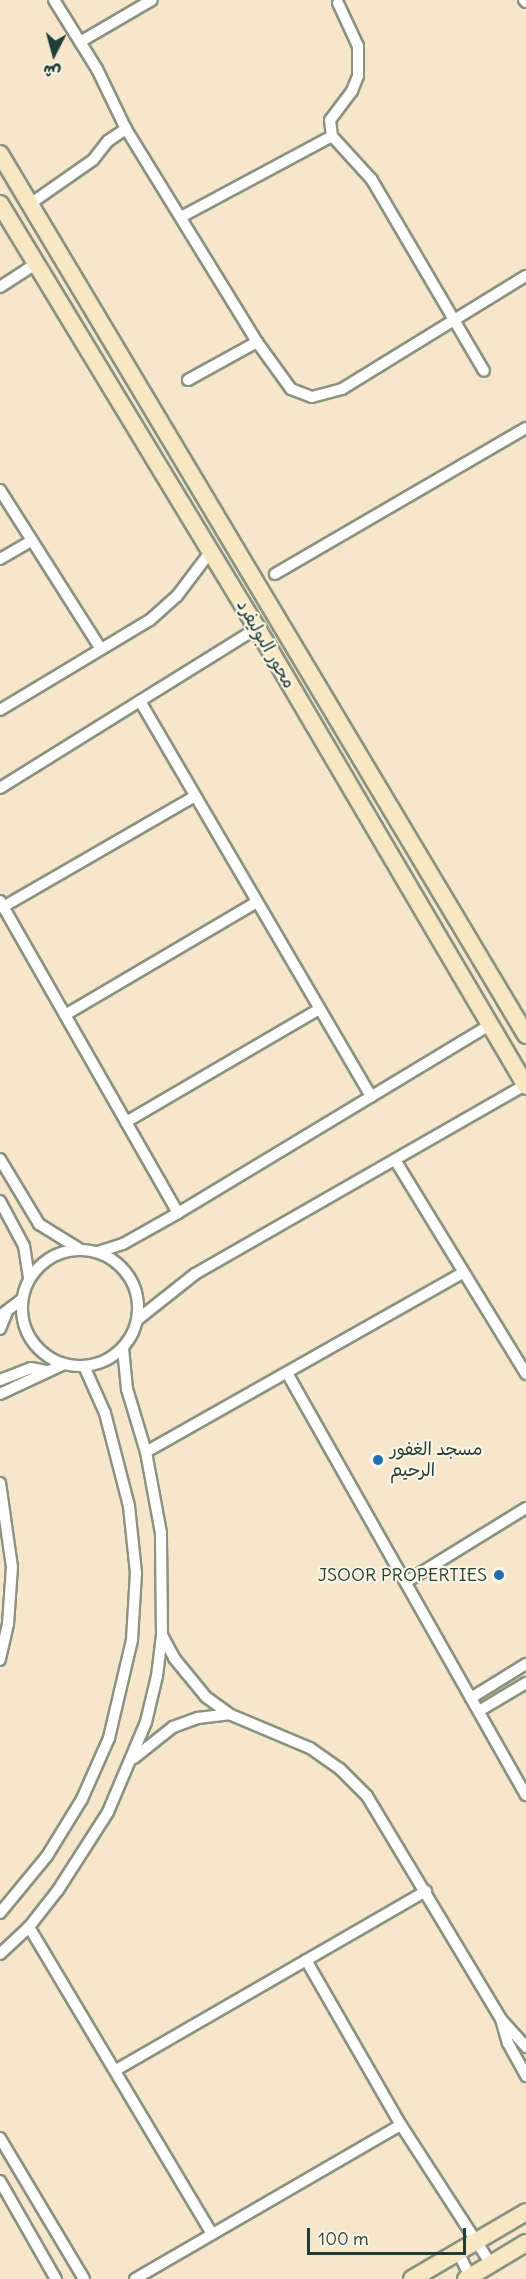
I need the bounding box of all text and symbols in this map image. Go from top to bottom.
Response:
north arrow [24,24,84,84]
text: ش [42,61,62,83]
street label: محور البوليفرد [232,596,300,692]
place label: مسجد الغفور الرحيم [390,1439,482,1482]
marker: مسجد الغفور الرحيم [371,1453,385,1467]
place label: JSOOR PROPERTIES [318,1564,487,1586]
marker: JSOOR PROPERTIES [492,1568,506,1582]
scale bar [310,2216,469,2254]
text: 100 m [318,2227,369,2250]

